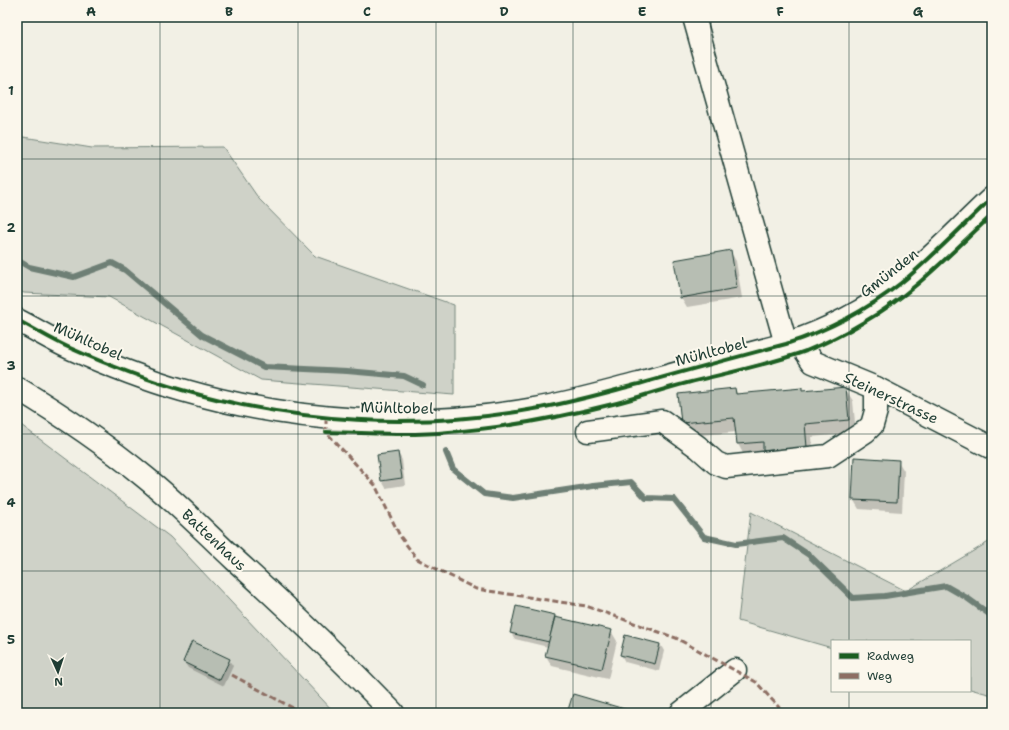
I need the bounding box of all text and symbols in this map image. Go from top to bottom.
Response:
text: A [86,3,96,20]
text: B [225,3,233,20]
text: C [363,3,371,20]
text: D [499,3,509,20]
text: E [638,3,647,20]
text: F [776,3,784,20]
text: G [913,3,924,20]
text: 1 [8,82,14,99]
text: 2 [6,219,16,236]
street label: Gmünden [856,244,922,302]
street label: Mühltobel [50,317,126,365]
street label: Mühltobel [673,333,749,371]
text: 3 [6,357,16,374]
street label: Steinerstrasse [840,367,942,429]
street label: Mühltobel [360,397,434,419]
text: 4 [6,494,16,511]
street label: Battenhaus [177,505,251,575]
text: 5 [7,631,15,648]
legend [831,640,971,692]
text: Radweg [867,648,914,664]
north arrow [38,652,78,692]
text: Weg [867,668,892,684]
text: N [53,674,63,689]

